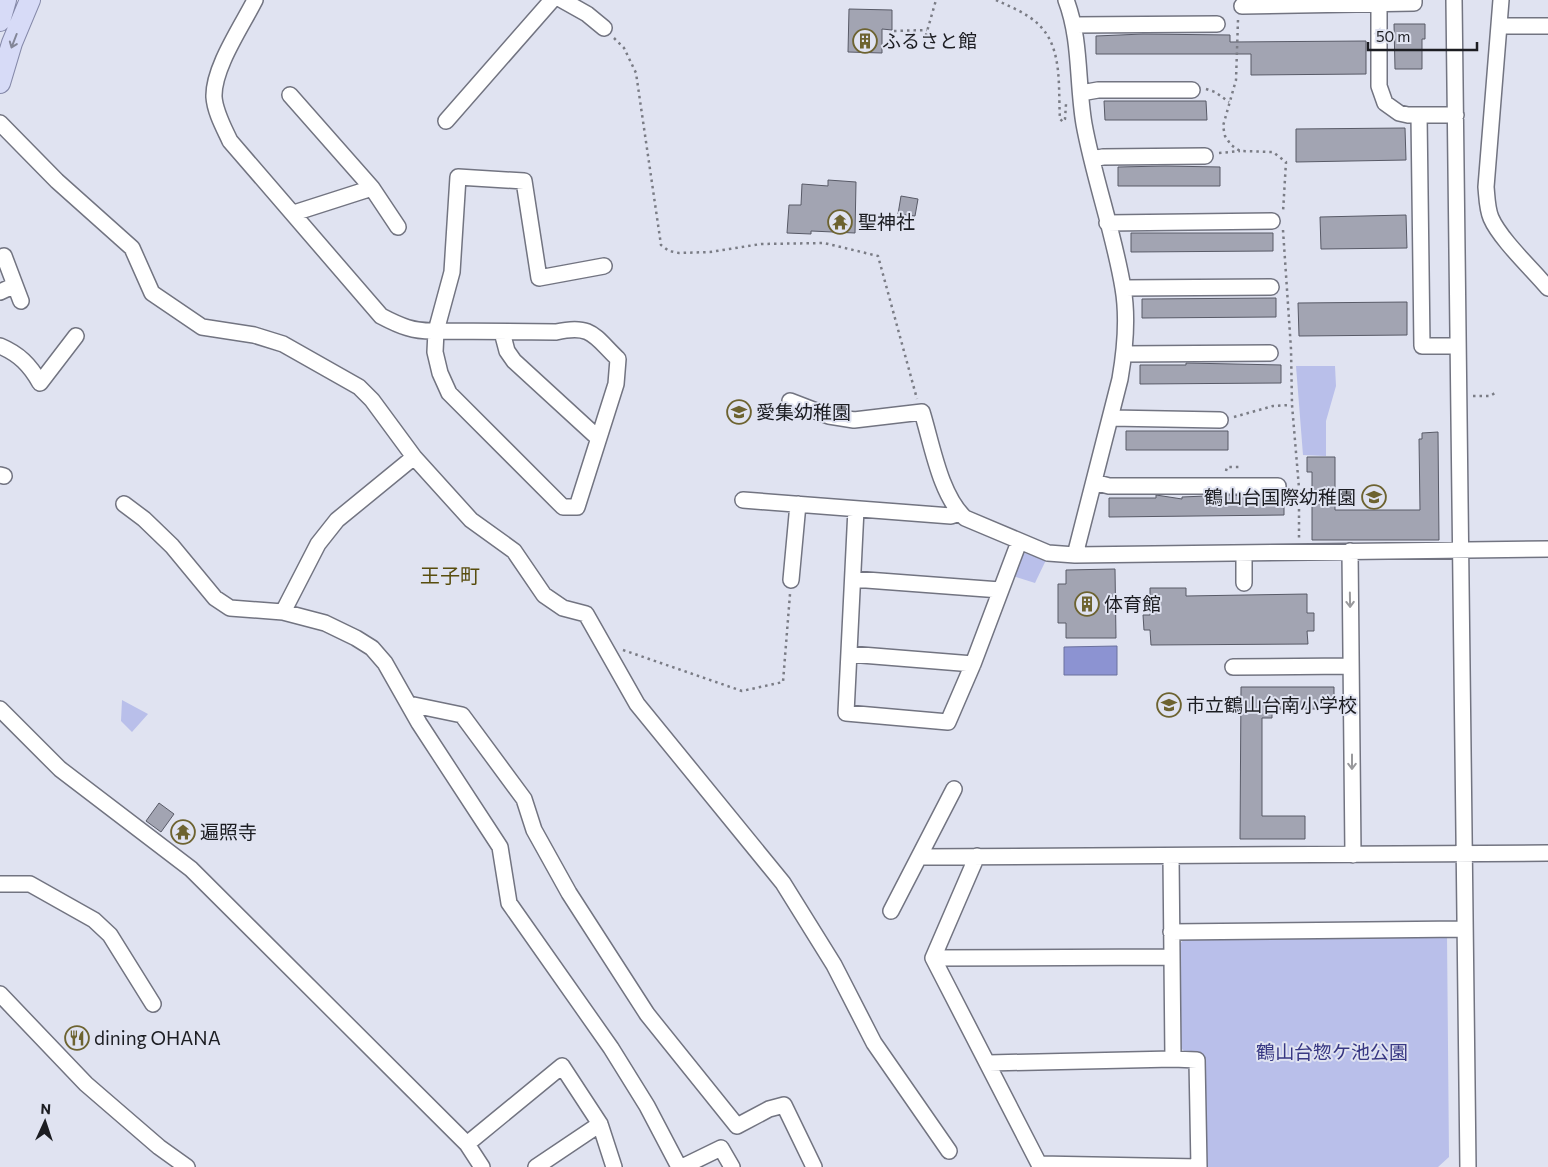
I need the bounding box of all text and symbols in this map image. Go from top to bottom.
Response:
scale bar [1368,20,1477,52]
text: 50 m [1376,27,1410,45]
building icon: ふるさと館 [852,28,878,54]
place label: ふるさと館 [882,29,977,52]
one-way arrow [8,33,18,48]
temple icon: 聖神社 [827,209,853,235]
place label: 聖神社 [858,210,915,233]
school or university icon: 愛集幼稚園 [726,399,752,425]
place label: 愛集幼稚園 [756,400,851,423]
school or university icon: 鶴山台国際幼稚園 [1361,484,1387,510]
place label: 鶴山台国際幼稚園 [1204,485,1356,508]
district label: 王子町 [420,563,480,587]
building icon: 体育館 [1074,591,1100,617]
place label: 体育館 [1104,592,1161,615]
one-way arrow [1345,592,1355,608]
school or university icon: 市立鶴山台南小学校 [1156,692,1182,718]
place label: 市立鶴山台南小学校 [1186,693,1357,716]
one-way arrow [1347,754,1357,770]
temple icon: 遍照寺 [170,819,196,845]
place label: 遍照寺 [200,820,257,843]
restaurant icon: dining OHANA [64,1025,90,1051]
place label: dining OHANA [94,1026,221,1049]
park label: 鶴山台惣ケ池公園 [1256,1040,1408,1063]
north arrow [20,1097,70,1147]
text: N [40,1100,51,1117]

